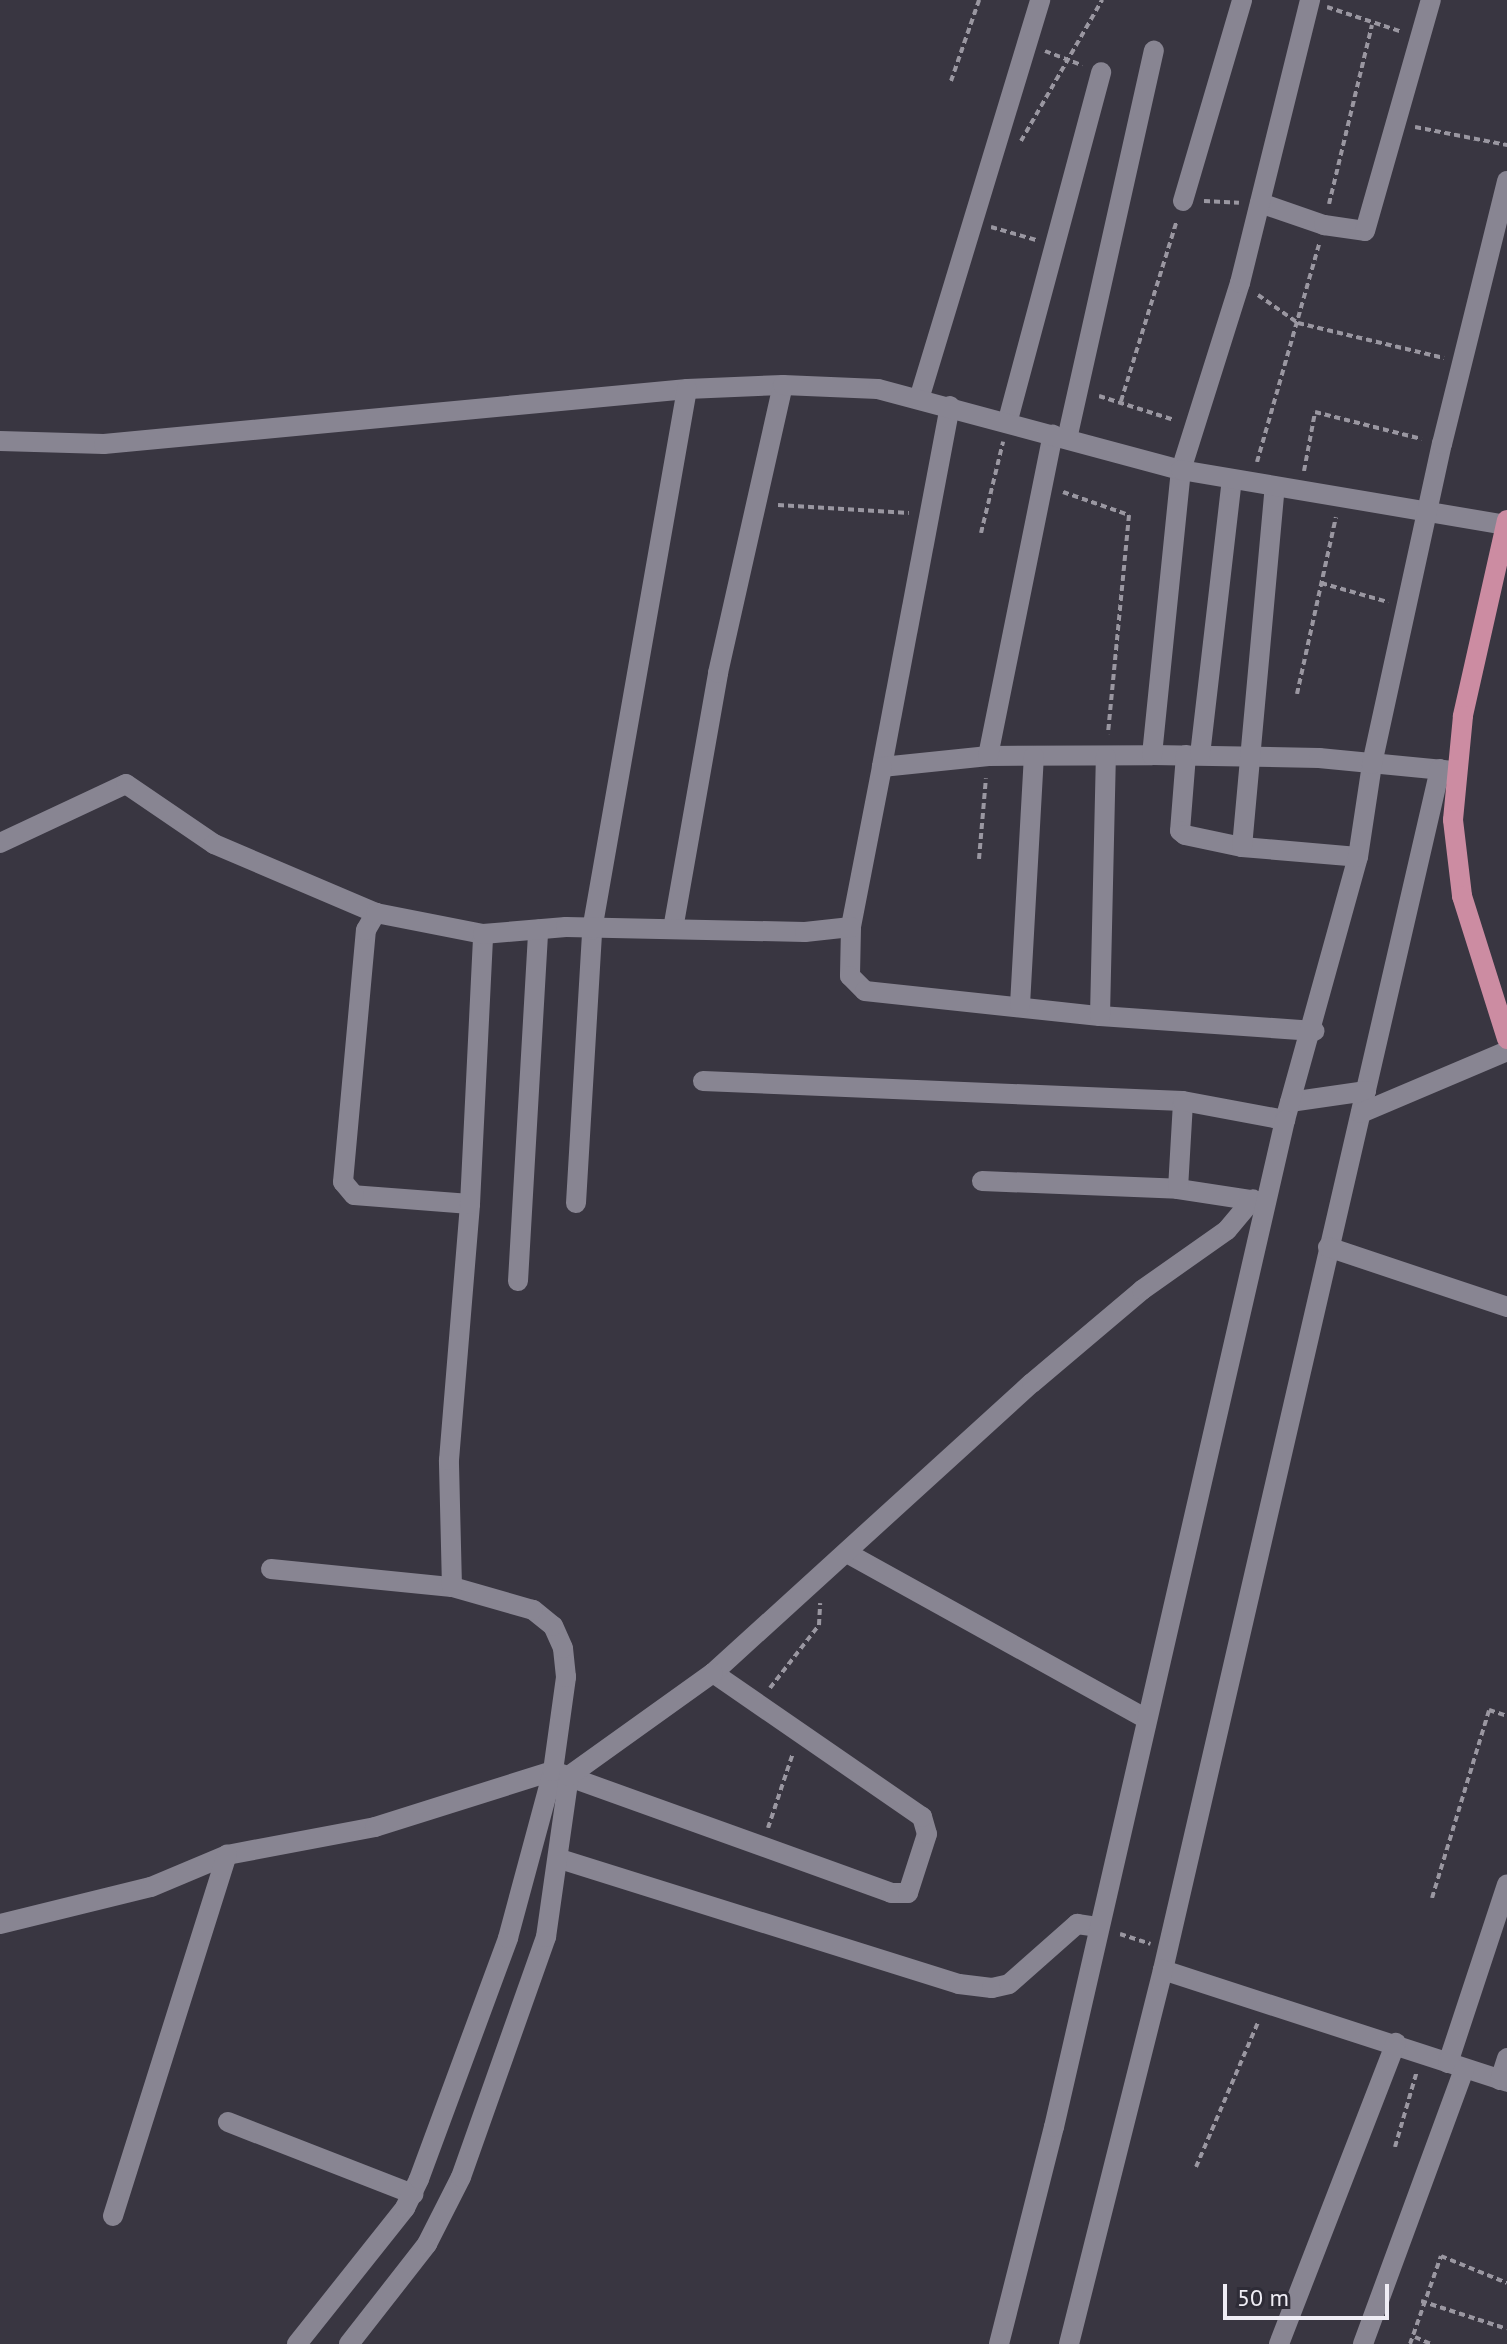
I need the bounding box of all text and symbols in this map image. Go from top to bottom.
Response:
scale bar [1227,2268,1393,2318]
text: 50 m [1237,2282,1289,2313]

